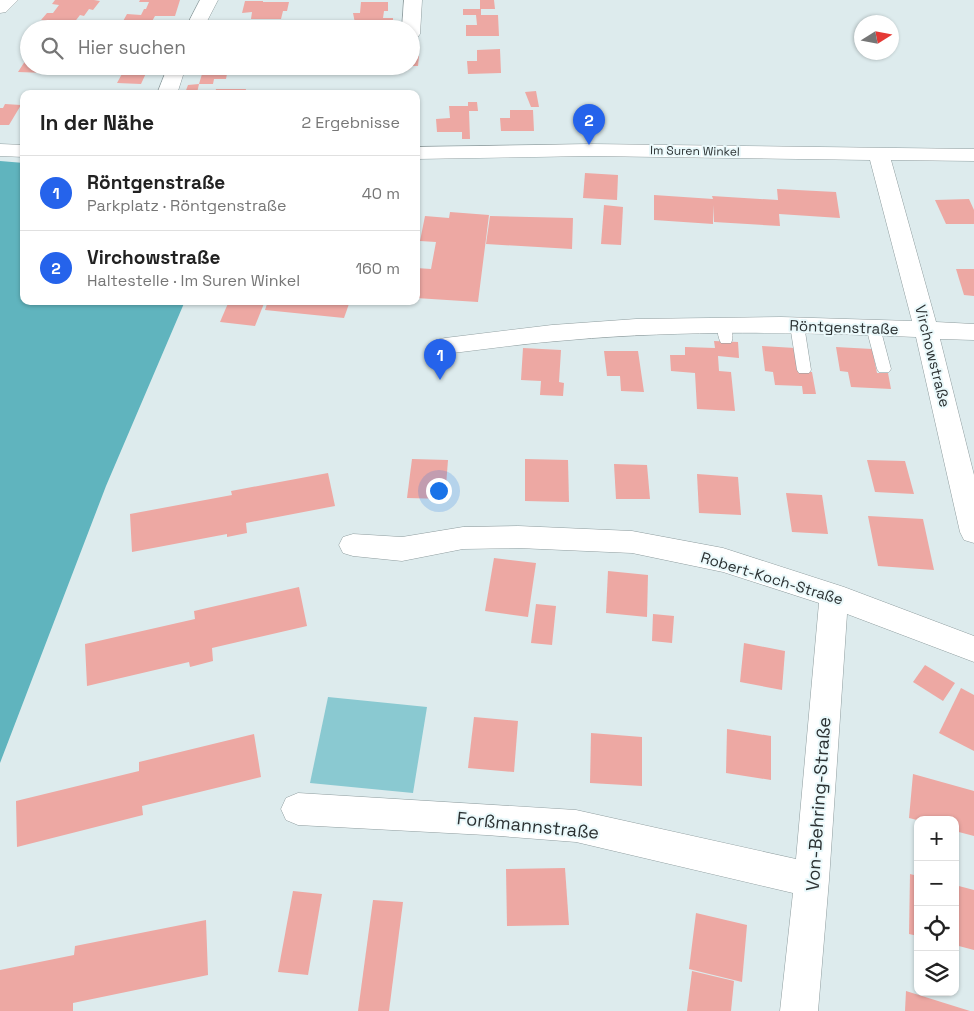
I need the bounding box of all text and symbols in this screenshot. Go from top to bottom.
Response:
north arrow [854,15,899,60]
search box [20,20,420,75]
icon: search [38,34,66,62]
text: Hier suchen [78,35,186,60]
pin: 2 [573,104,605,145]
text: In der Nähe [40,109,154,136]
text: 2 Ergebnisse [301,112,400,133]
street label: Im Suren Winkel [650,142,740,160]
text: Röntgenstraße [87,170,225,195]
text: 1 [52,183,60,204]
text: 40 m [362,183,400,204]
text: Parkplatz · Röntgenstraße [87,195,286,216]
text: Virchowstraße [87,245,220,270]
text: 2 [51,258,61,279]
text: 160 m [355,258,400,279]
text: Haltestelle · Im Suren Winkel [87,270,300,291]
street label: Virchowstraße [911,303,955,409]
street label: Röntgenstraße [789,316,899,338]
pin: 1 [424,339,456,380]
your location [426,478,452,504]
street label: Robert-Koch-Straße [698,547,846,609]
street label: Von-Behring-Straße [800,716,836,892]
street label: Forßmannstraße [456,806,600,844]
map controls [914,816,959,996]
button: + [914,816,959,861]
button: − [914,861,959,906]
button: locate [914,906,959,951]
button: layers [914,951,959,996]

